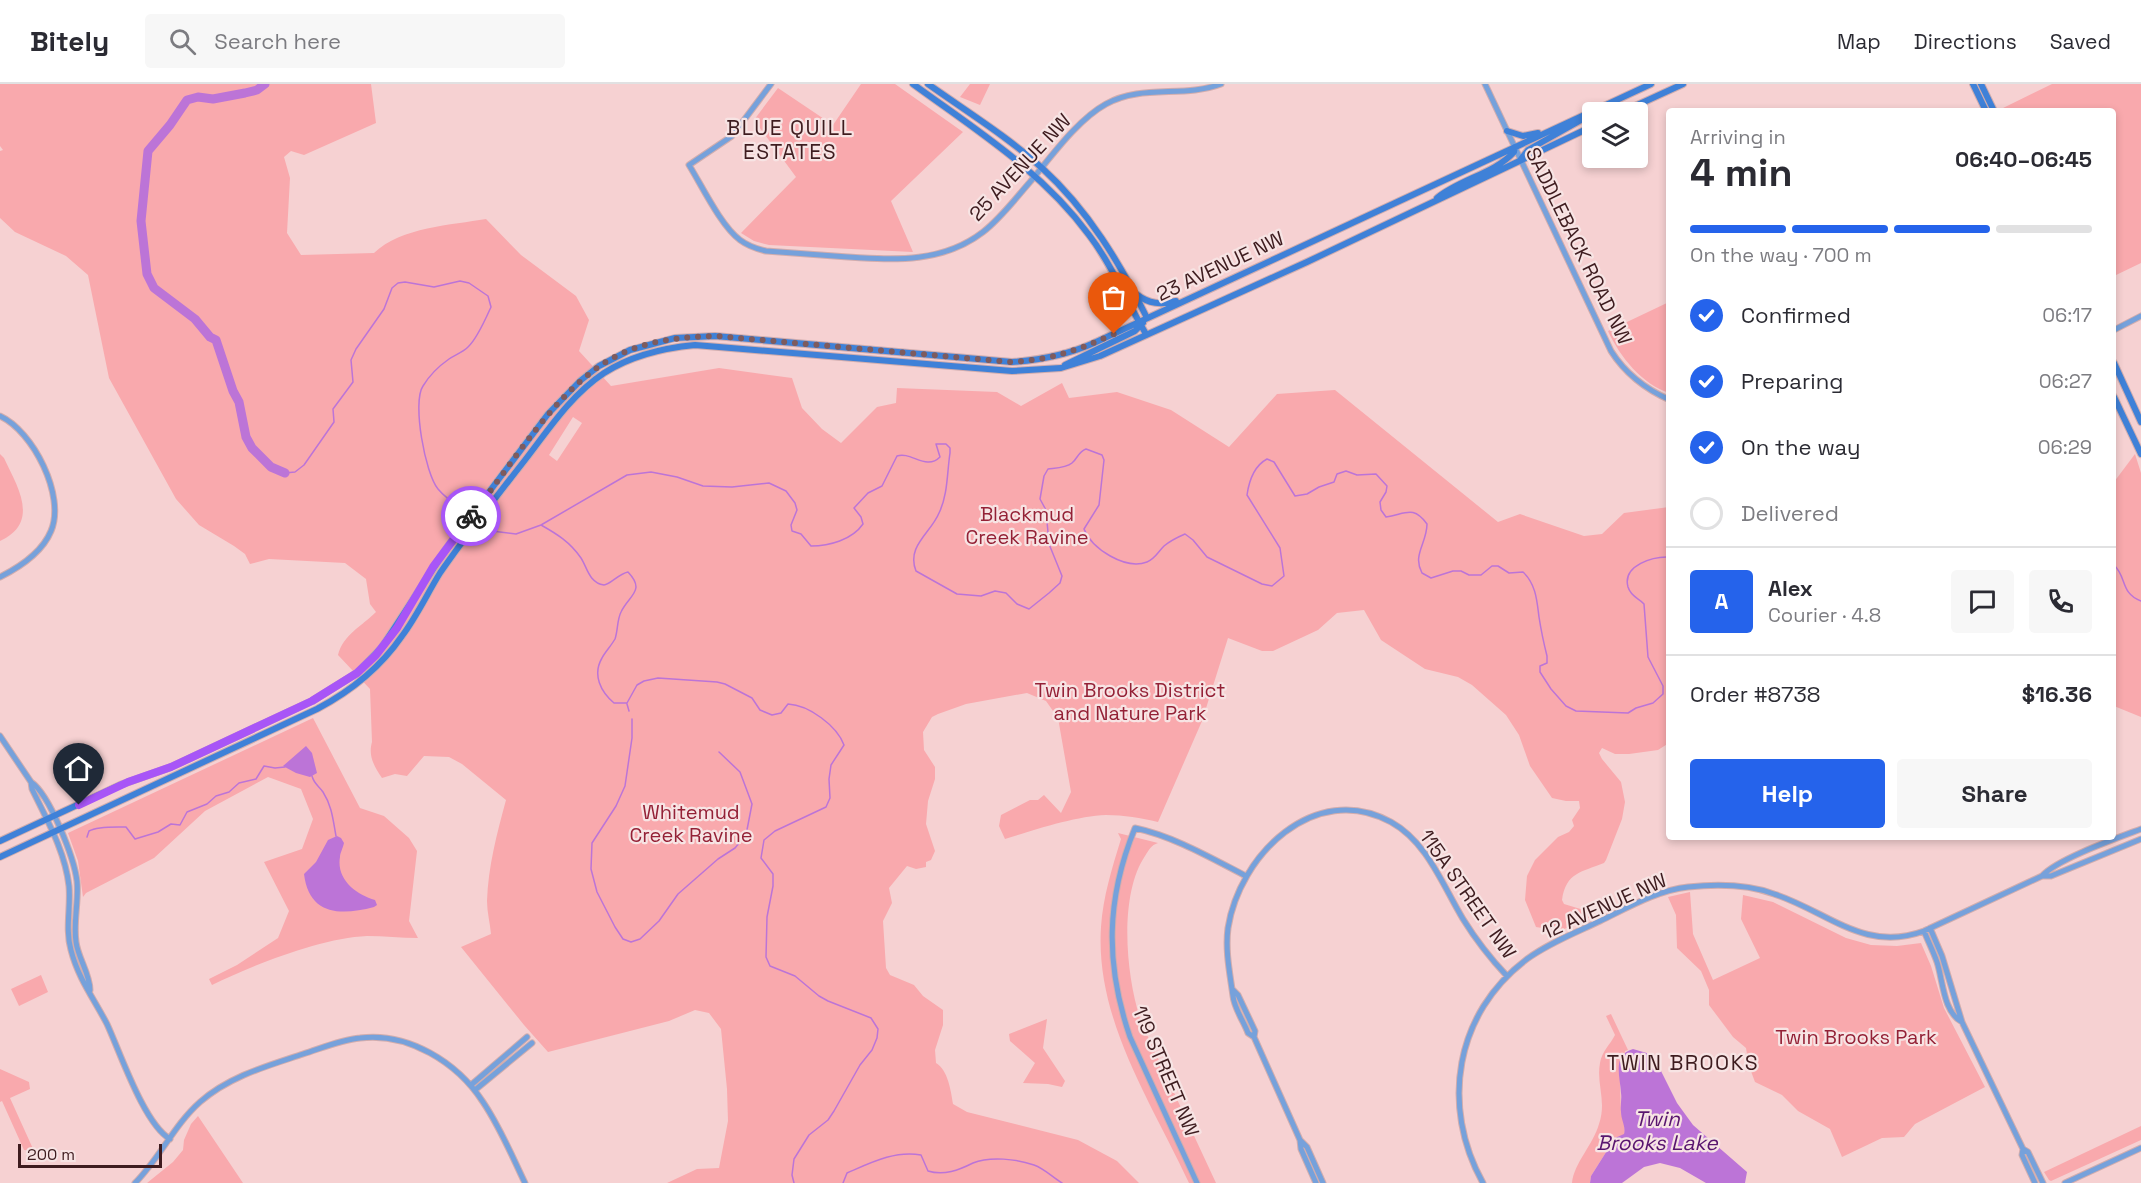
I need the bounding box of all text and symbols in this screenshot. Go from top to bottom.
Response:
search box [145,14,565,68]
text: Bitely [30,23,109,59]
icon: search [166,25,199,58]
text: Search here [214,27,341,55]
text: Map [1837,28,1881,55]
text: Directions [1914,28,2017,55]
text: Saved [2050,28,2111,55]
map controls [1582,102,1648,168]
button: layers [1582,102,1648,168]
street label: 25 AVENUE NW [963,108,1077,226]
district label: BLUE QUILL ESTATES [726,114,854,165]
text: Arriving in [1690,124,1786,150]
street label: SADDLEBACK ROAD NW [1520,143,1638,349]
text: 06:40–06:45 [1955,145,2092,173]
text: 4 min [1690,148,1792,197]
street label: 23 AVENUE NW [1152,225,1288,307]
text: On the way · 700 m [1690,242,1872,268]
pin [1088,272,1139,334]
icon: bag [1097,281,1130,314]
icon: check [1690,299,1723,332]
text: Confirmed [1741,301,1851,329]
text: 06:17 [2042,302,2092,328]
icon: check [1690,365,1723,398]
text: Preparing [1741,367,1843,395]
text: 06:27 [2039,368,2092,394]
icon: check [1690,431,1723,464]
text: On the way [1741,433,1860,461]
text: 06:29 [2038,434,2092,460]
courier [441,486,501,546]
text: Delivered [1741,499,1839,527]
icon: bike [455,500,488,533]
park label: Blackmud Creek Ravine [966,501,1088,550]
button: chat [1951,570,2014,633]
button: phone [2029,570,2092,633]
text: Alex [1768,574,1813,602]
text: A [1715,587,1728,615]
text: Courier · 4.8 [1768,602,1881,628]
park label: Twin Brooks District and Nature Park [1035,677,1225,726]
text: Order #8738 [1690,680,1820,708]
text: $16.36 [2022,680,2092,708]
pin [53,743,104,805]
icon: home [62,752,95,785]
button: Help [1690,759,1885,828]
button: Share [1897,759,2092,828]
park label: Whitemud Creek Ravine [630,799,752,848]
street label: 115A STREET NW [1414,824,1522,964]
street label: 12 AVENUE NW [1537,867,1671,945]
street label: 119 STREET NW [1127,1002,1205,1140]
park label: Twin Brooks Park [1775,1024,1937,1050]
district label: TWIN BROOKS [1607,1049,1759,1076]
water label: Twin Brooks Lake [1596,1105,1719,1156]
scale bar [18,1141,162,1168]
text: 200 m [27,1144,75,1165]

